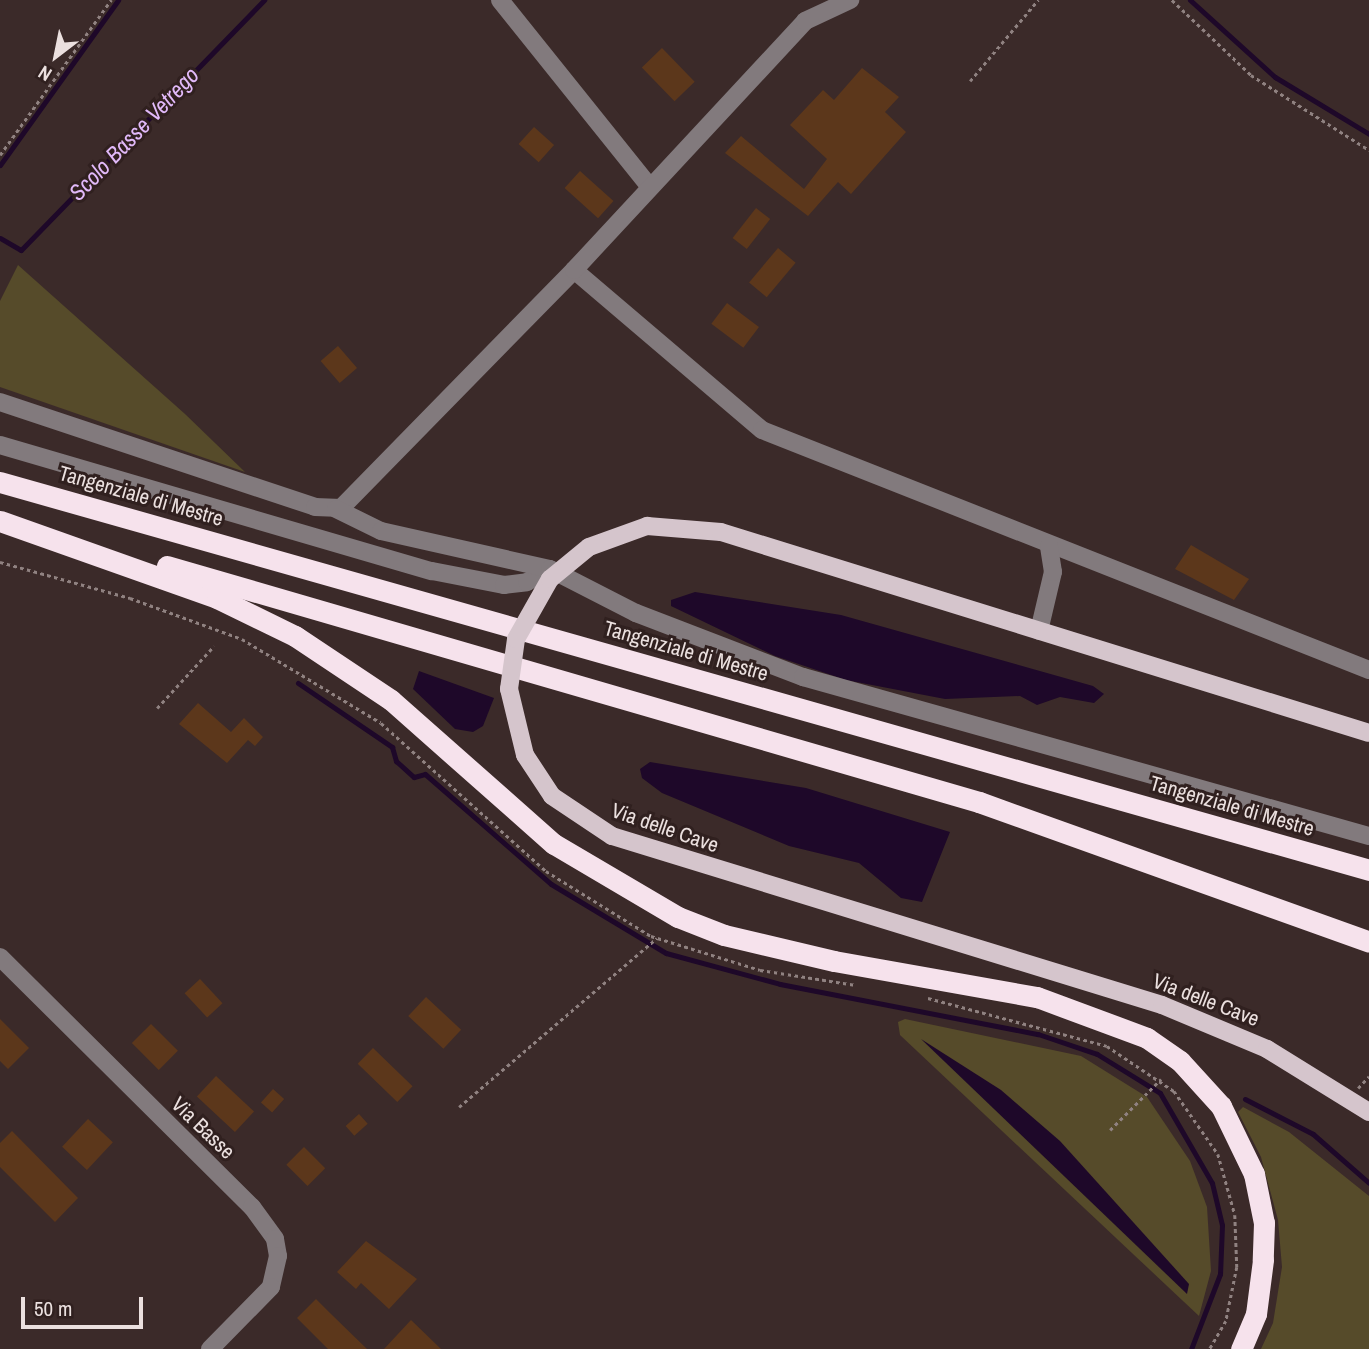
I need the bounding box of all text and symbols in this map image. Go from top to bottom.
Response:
north arrow [21,21,91,91]
text: N [33,60,57,88]
water label: Scolo Basse Vetrego [63,62,205,206]
street label: Tangenziale di Mestre [56,460,226,532]
street label: Tangenziale di Mestre [601,615,771,687]
street label: Tangenziale di Mestre [1147,770,1317,842]
street label: Via delle Cave [608,798,722,858]
street label: Via delle Cave [1149,968,1263,1032]
street label: Via Basse [166,1092,240,1164]
scale bar [24,1282,147,1326]
text: 50 m [34,1294,72,1323]

